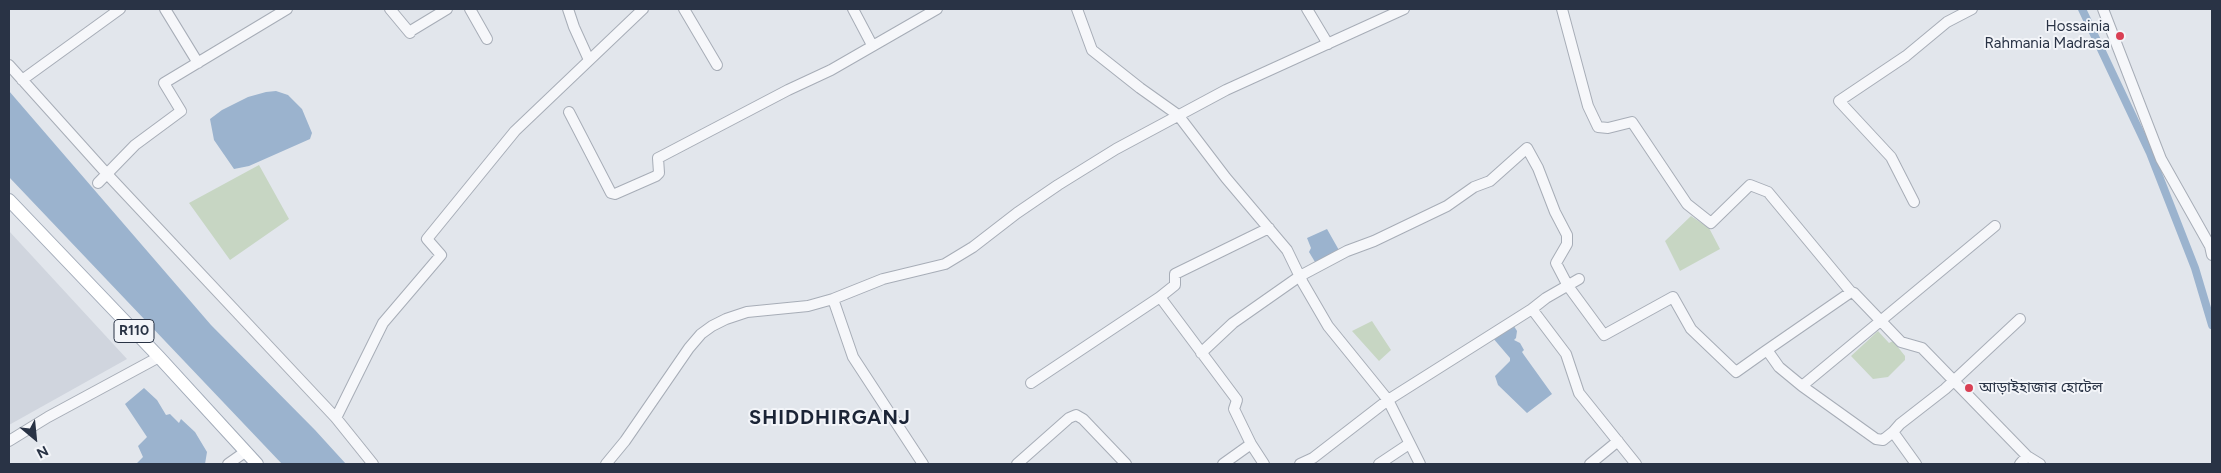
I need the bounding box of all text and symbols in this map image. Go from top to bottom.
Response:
place label: Hossainia Rahmania Madrasa [1984,18,2110,53]
marker: Hossainia Rahmania Madrasa [2114,30,2126,42]
road number: R110 [114,320,154,342]
place label: আড়াইহাজার হোটেল [1979,379,2103,397]
marker: আড়াইহাজার হোটেল [1963,382,1975,394]
district label: SHIDDHIRGANJ [748,406,912,430]
north arrow [10,413,60,463]
text: N [34,442,51,462]

